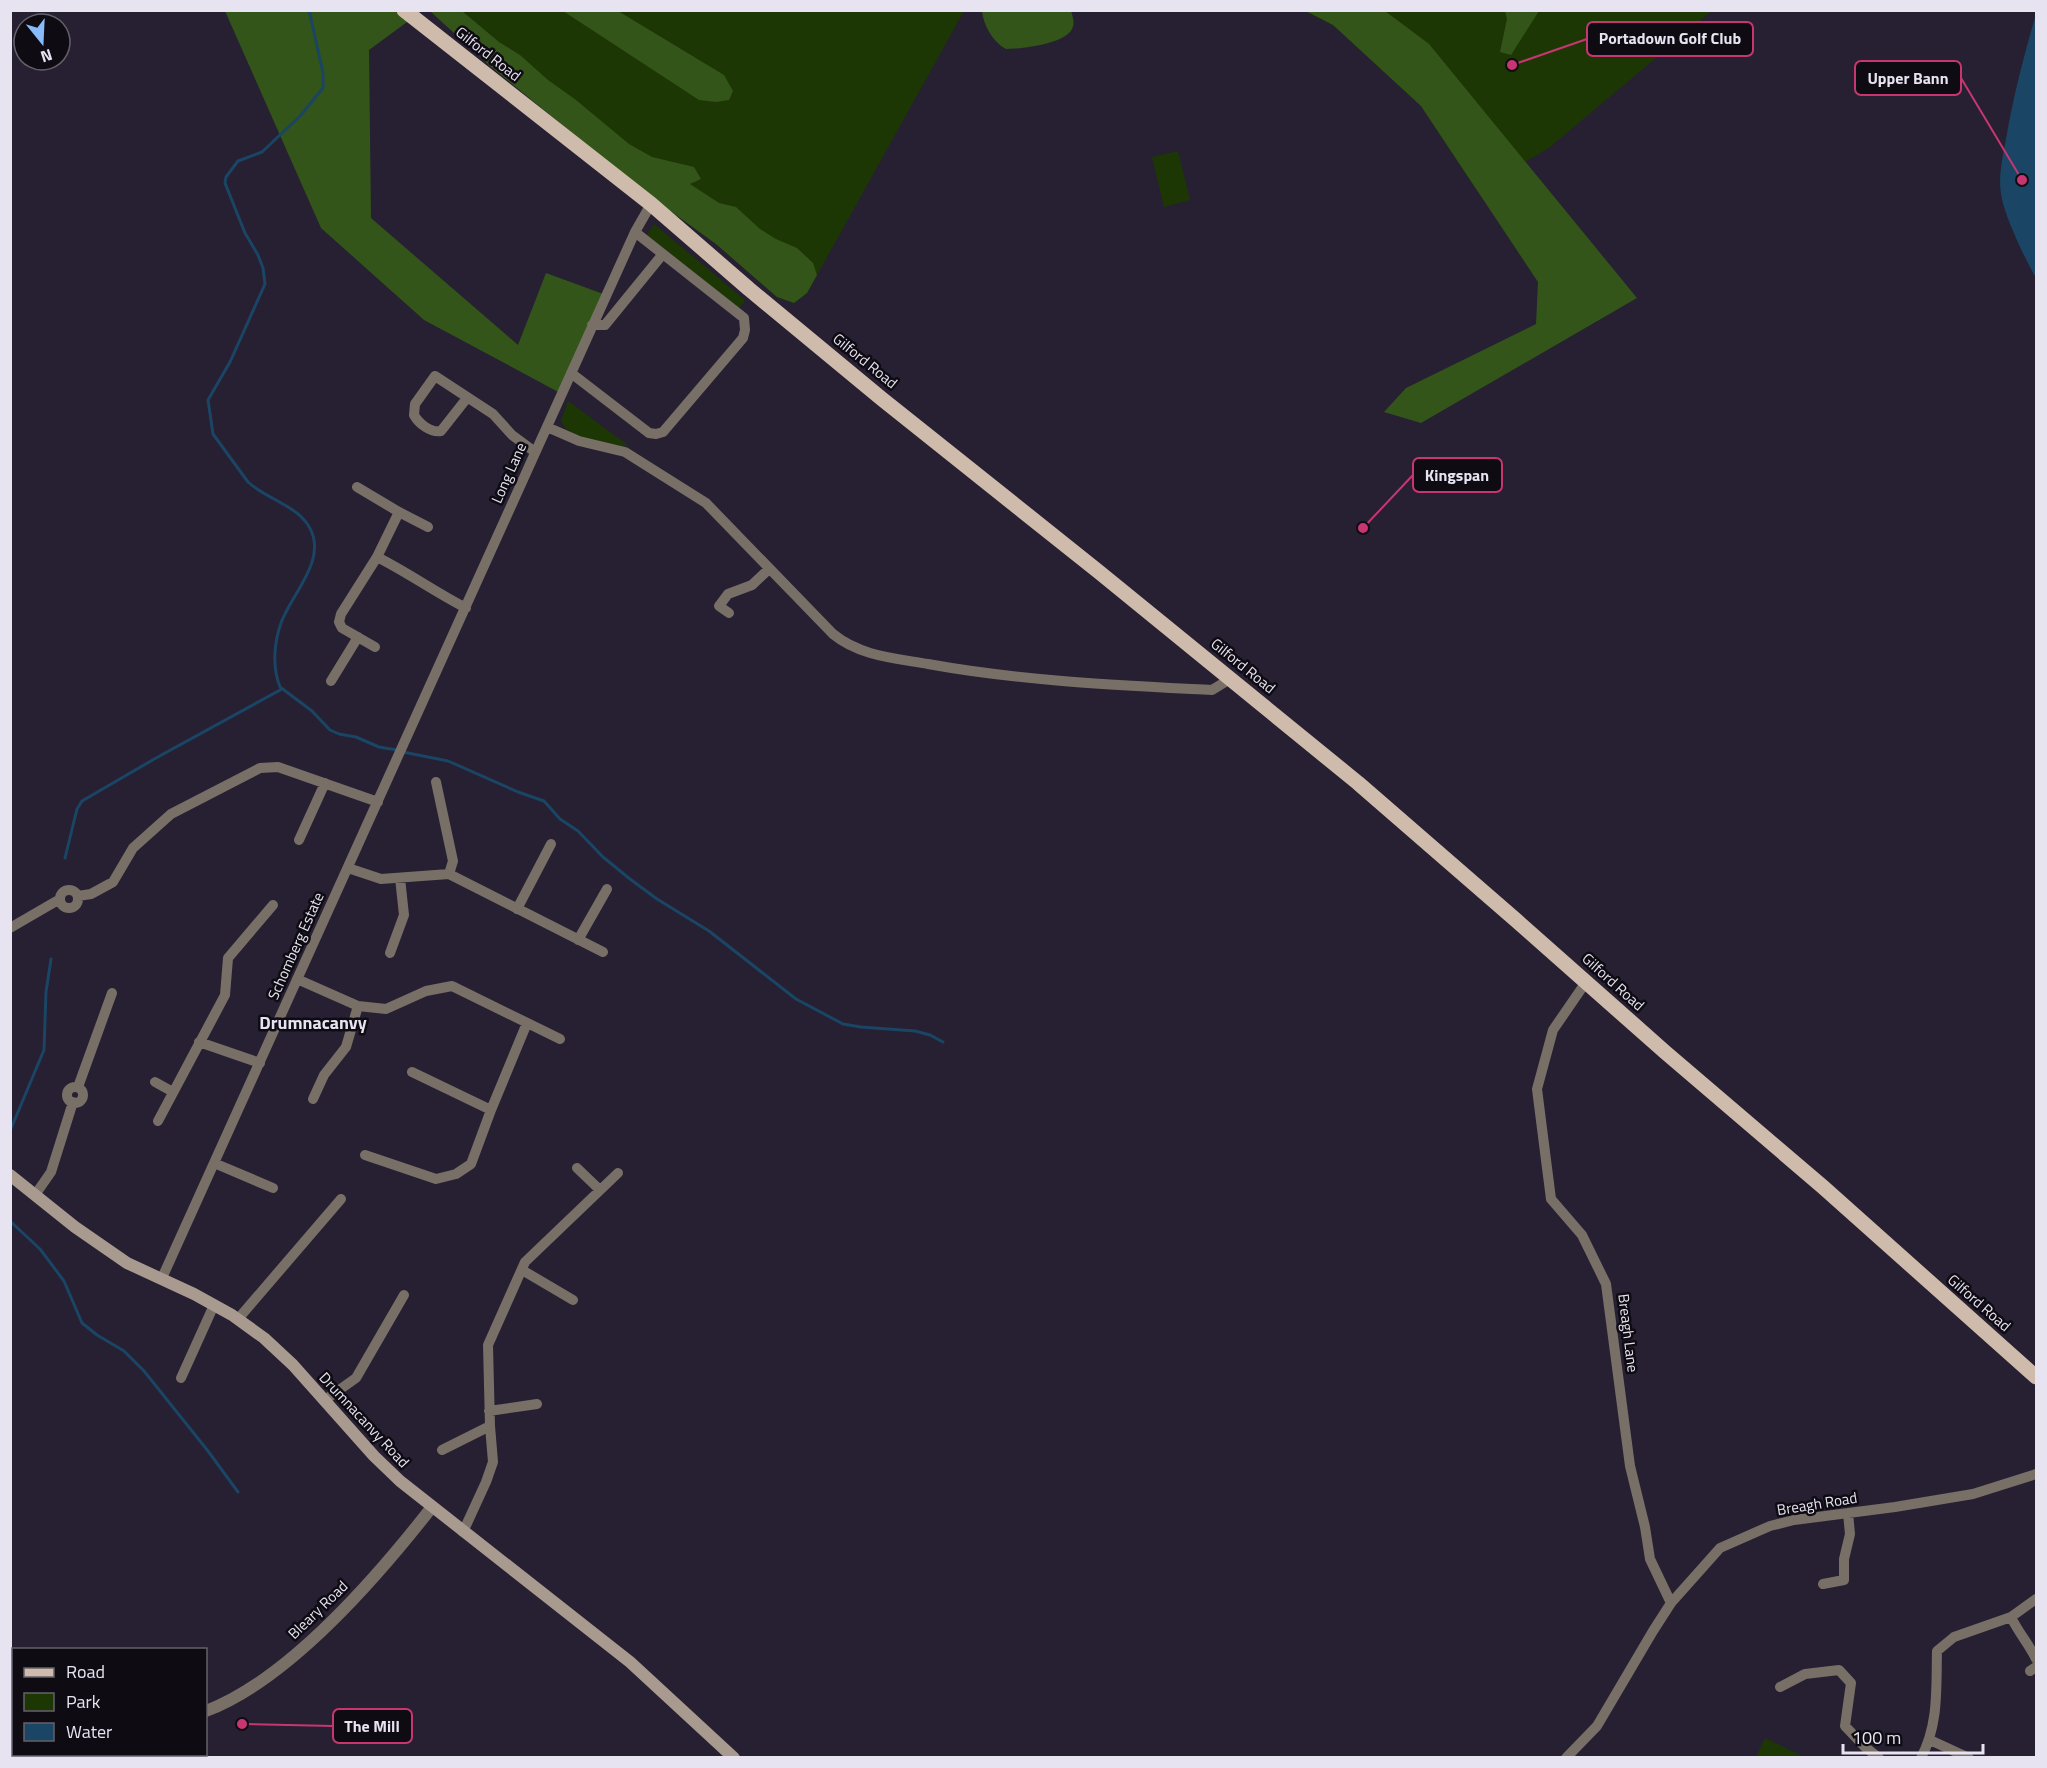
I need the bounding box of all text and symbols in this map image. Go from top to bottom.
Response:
north arrow [12,12,72,72]
street label: Gilford Road [451,21,526,87]
callout: Portadown Golf Club [1587,22,1753,56]
text: Portadown Golf Club [1599,26,1741,50]
text: N [38,43,56,69]
callout: Upper Bann [1855,61,1961,95]
text: Upper Bann [1867,66,1949,90]
street label: Gilford Road [828,327,903,394]
street label: Long Lane [485,439,532,507]
callout: Kingspan [1413,458,1502,492]
text: Kingspan [1425,463,1489,487]
street label: Gilford Road [1206,632,1281,699]
street label: Schomberg Estate [262,888,330,1003]
street label: Gilford Road [1577,947,1650,1016]
district label: Drumnacanvy [259,1009,367,1036]
street label: Gilford Road [1943,1269,2016,1337]
street label: Breagh Lane [1612,1292,1645,1373]
street label: Drumnacanvy Road [314,1367,415,1473]
street label: Breagh Road [1775,1486,1859,1521]
street label: Bleary Road [282,1575,353,1644]
legend [12,1648,207,1756]
text: Road [66,1658,105,1685]
text: Park [66,1688,101,1715]
callout: The Mill [333,1709,412,1743]
text: The Mill [344,1714,400,1738]
scale bar [1843,1717,1982,1755]
text: Water [66,1718,112,1745]
text: 100 m [1852,1724,1901,1751]

